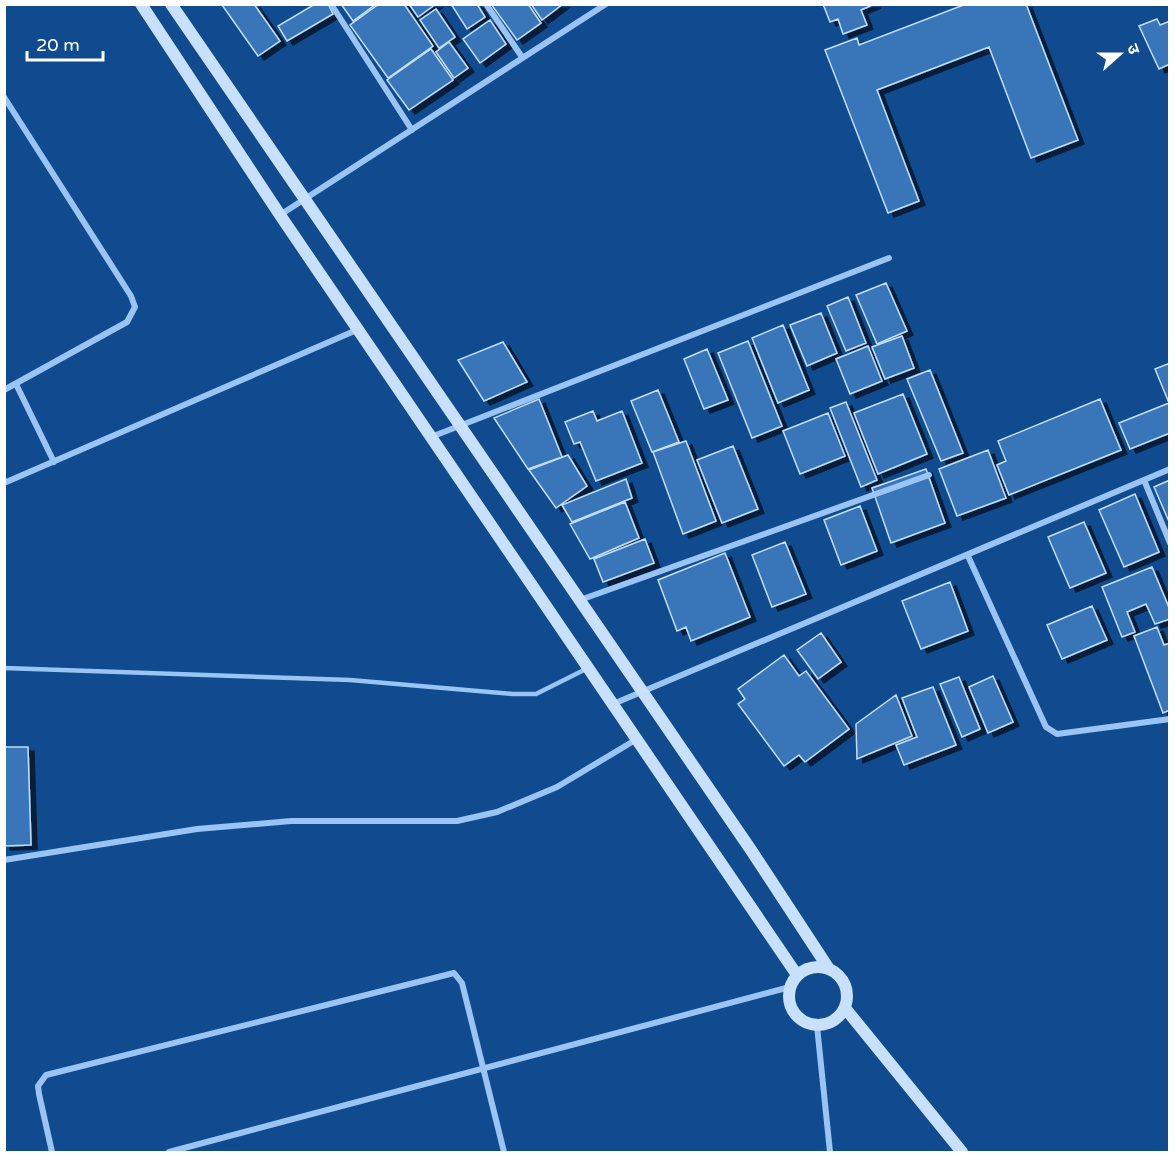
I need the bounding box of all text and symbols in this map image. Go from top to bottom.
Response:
scale bar [27,24,104,62]
north arrow [1090,24,1150,84]
text: 20 m [36,34,80,56]
text: उ [1122,41,1144,58]

